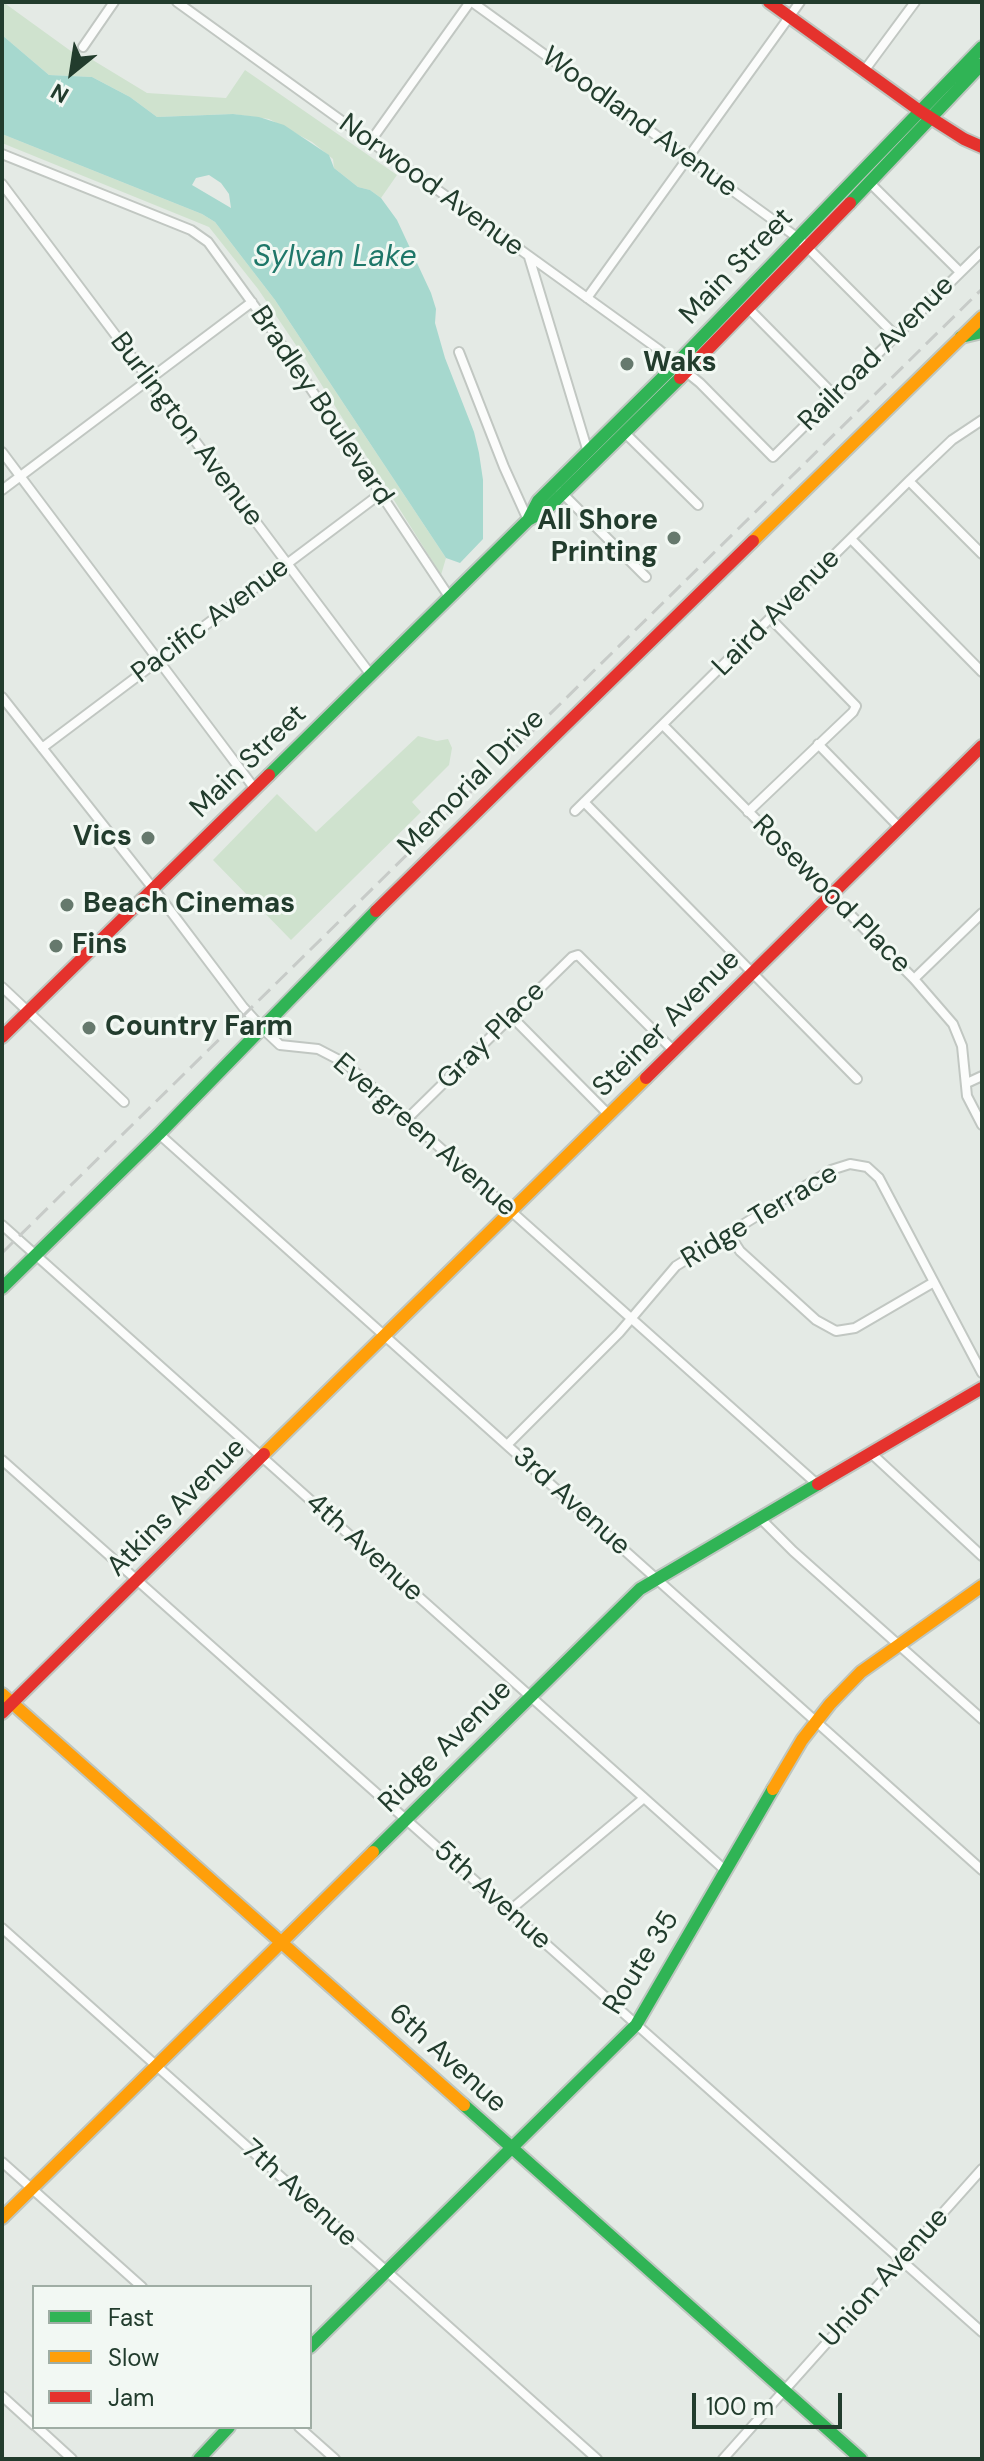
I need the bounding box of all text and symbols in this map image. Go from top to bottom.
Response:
north arrow [32,32,112,112]
street label: Woodland Avenue [534,41,744,205]
text: N [46,77,74,110]
street label: Norwood Avenue [332,108,530,264]
street label: Main Street [673,202,801,332]
water label: Sylvan Lake [253,240,417,276]
street label: Railroad Avenue [792,269,962,439]
street label: Bradley Boulevard [242,300,400,512]
street label: Burlington Avenue [102,327,270,533]
place label: Waks [643,347,717,381]
marker: Waks [618,355,636,373]
place label: All Shore Printing [537,505,658,571]
marker: All Shore Printing [665,529,683,547]
street label: Laird Avenue [706,542,848,684]
street label: Pacific Avenue [126,551,296,691]
street label: Main Street [184,698,314,826]
street label: Memorial Drive [392,703,552,863]
street label: Rosewood Place [745,809,917,981]
place label: Vics [73,821,132,855]
marker: Vics [139,829,157,847]
place label: Beach Cinemas [83,888,295,922]
marker: Beach Cinemas [58,896,76,914]
place label: Fins [72,929,127,963]
marker: Fins [47,937,65,955]
street label: Steiner Avenue [586,943,748,1105]
street label: Gray Place [431,975,553,1097]
place label: Country Farm [105,1011,293,1045]
marker: Country Farm [80,1019,98,1037]
street label: Evergreen Avenue [326,1047,522,1225]
street label: Ridge Terrace [676,1157,844,1277]
street label: Atkins Avenue [101,1432,253,1584]
street label: 3rd Avenue [505,1440,637,1564]
street label: 4th Avenue [298,1486,430,1610]
street label: Ridge Avenue [372,1673,520,1821]
street label: 5th Avenue [426,1834,558,1958]
street label: Route 35 [597,1905,687,2021]
street label: 6th Avenue [381,1997,513,2121]
street label: 7th Avenue [234,2133,364,2255]
street label: Union Avenue [813,2201,957,2355]
legend [32,2285,312,2429]
text: Fast [108,2302,154,2333]
text: Slow [108,2342,159,2373]
scale bar [696,2377,846,2427]
text: Jam [108,2382,154,2413]
text: 100 m [706,2391,774,2422]

